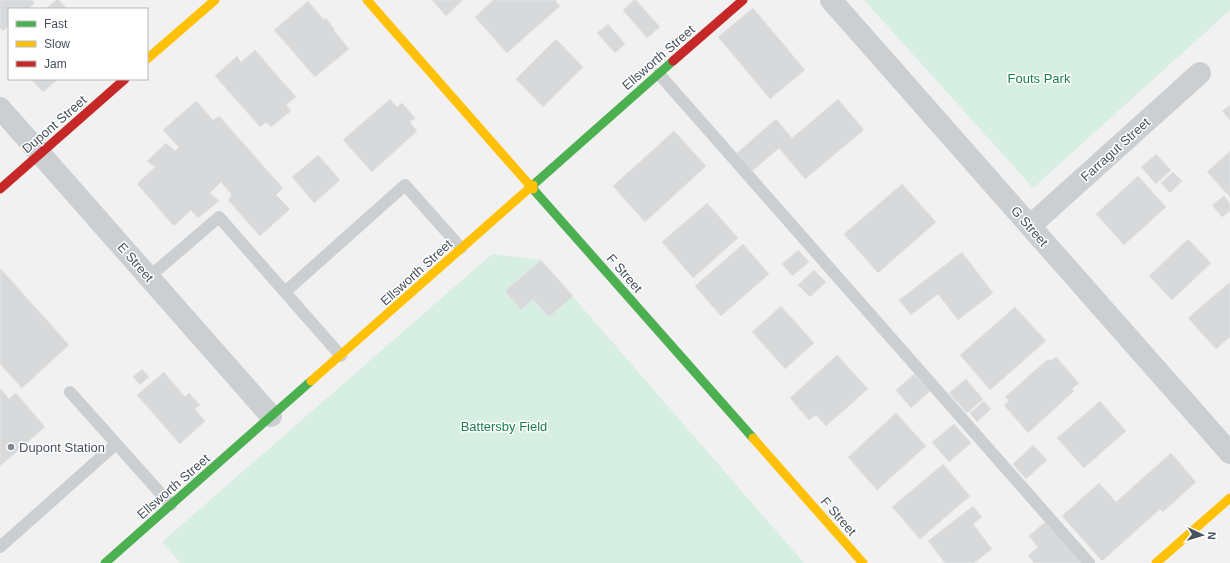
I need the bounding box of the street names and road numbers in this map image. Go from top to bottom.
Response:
street label: Ellsworth Street [619,22,698,93]
street label: Dupont Street [19,92,90,156]
street label: Farragut Street [1078,114,1153,184]
street label: G Street [1008,203,1051,250]
street label: Ellsworth Street [377,236,455,308]
street label: E Street [115,240,157,285]
street label: F Street [604,251,646,296]
street label: Ellsworth Street [134,451,213,522]
street label: F Street [818,494,860,539]

